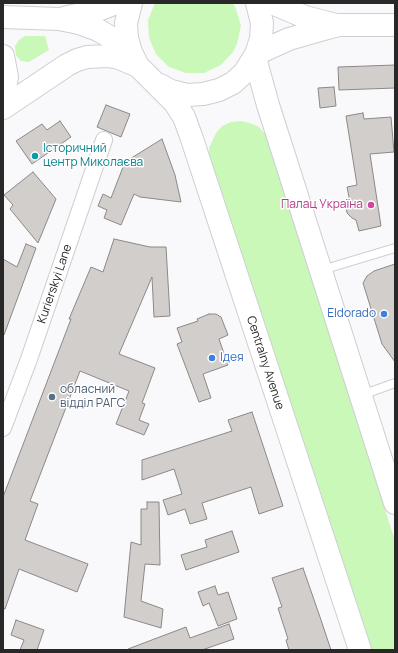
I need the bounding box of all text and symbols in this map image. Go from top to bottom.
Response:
place label: Історичний центр Миколаєва [43,142,143,170]
marker: Історичний центр Миколаєва [30,151,40,161]
place label: Палац Україна [281,198,363,212]
marker: Палац Україна [366,200,376,210]
street label: Kurierskyi Lane [35,243,75,325]
place label: Eldorado [327,307,376,321]
marker: Eldorado [379,309,389,319]
street label: Centralny Avenue [243,314,287,412]
place label: Ідея [220,351,244,365]
marker: Ідея [207,353,217,363]
place label: обласний відділ РАГС [60,383,125,411]
marker: обласний відділ РАГС [47,392,57,402]

